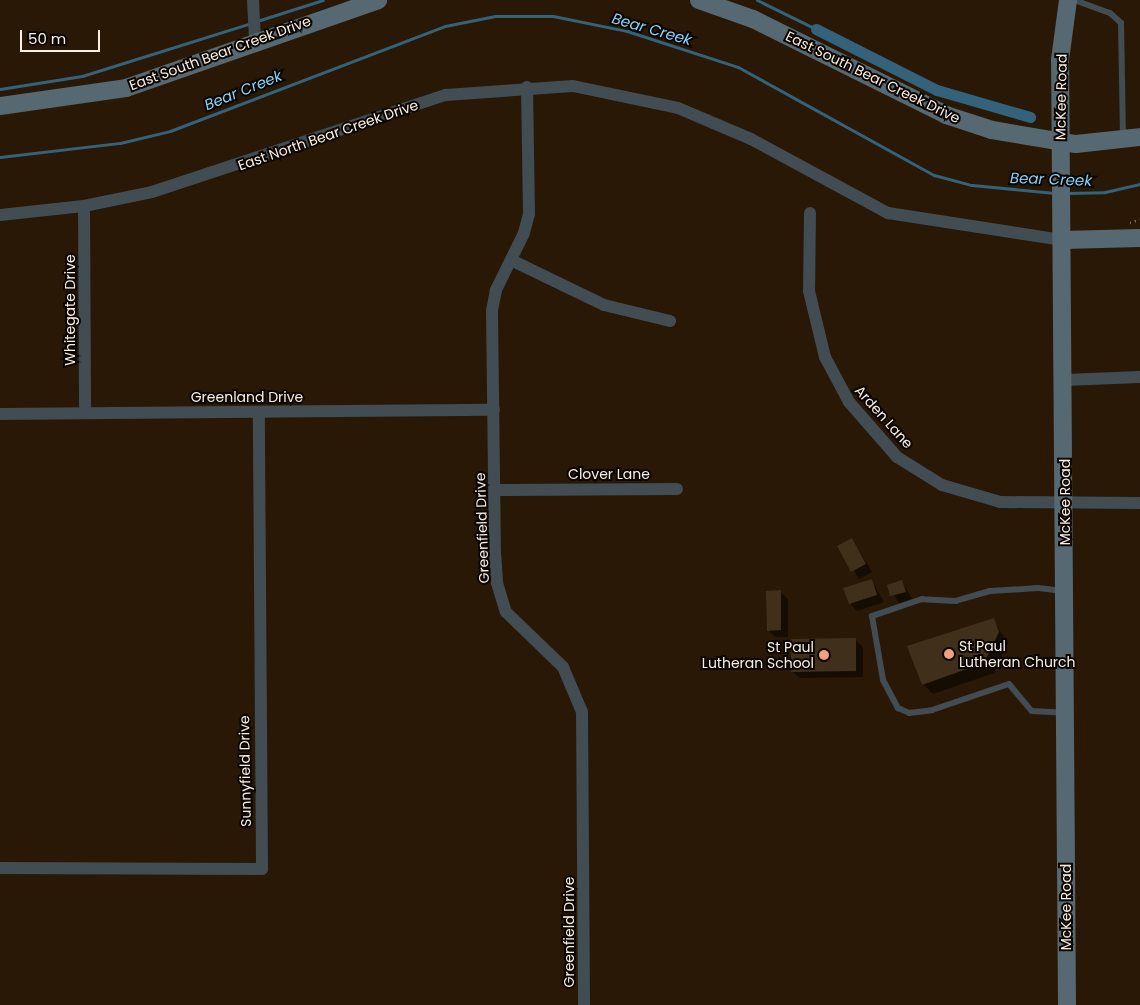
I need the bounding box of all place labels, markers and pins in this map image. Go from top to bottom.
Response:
place label: St Paul Lutheran Church [959,638,1076,670]
place label: St Paul Lutheran School [702,639,814,672]
marker: St Paul Lutheran Church [943,648,955,660]
marker: St Paul Lutheran School [818,649,830,661]

